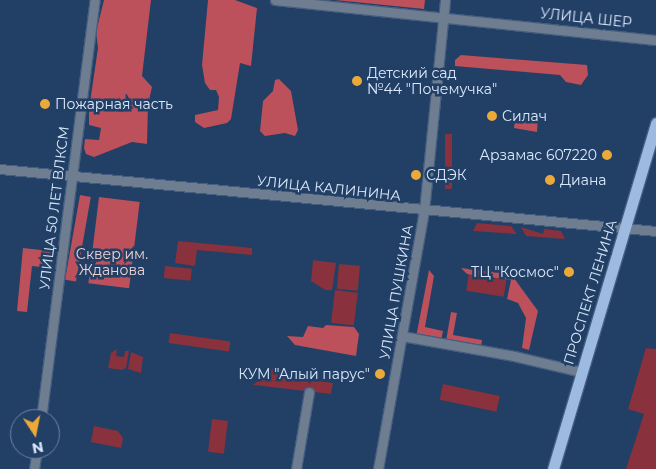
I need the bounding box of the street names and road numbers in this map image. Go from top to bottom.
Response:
street label: УЛИЦА ШЕР [539,5,633,31]
street label: УЛИЦА 50 ЛЕТ ВЛКСМ [36,125,72,291]
street label: УЛИЦА КАЛИНИНА [256,172,402,204]
street label: ПРОСПЕКТ ЛЕНИНА [560,218,620,366]
street label: УЛИЦА ПУШКИНА [376,223,416,361]

